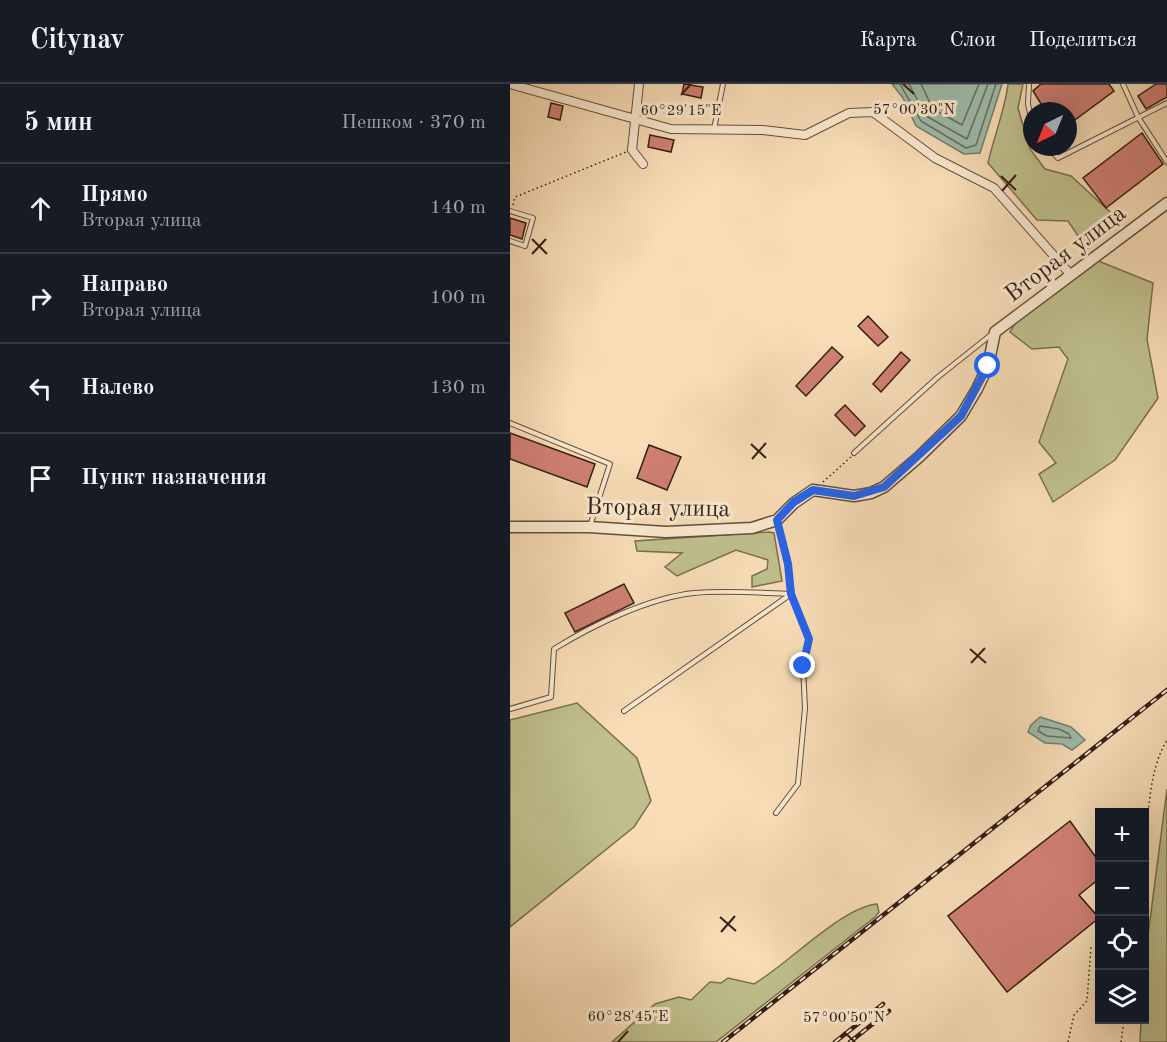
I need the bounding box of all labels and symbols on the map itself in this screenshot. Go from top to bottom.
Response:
north arrow [1023,102,1077,156]
text: 57°00'30"N [873,103,955,118]
text: 60°29'15"E [641,104,721,119]
street label: Вторая улица [1001,201,1131,308]
route start [974,352,1000,378]
street label: Вторая улица [585,496,731,522]
route end [789,652,815,678]
text: 60°28'45"E [588,1010,668,1025]
text: 57°00'50"N [803,1011,885,1026]

